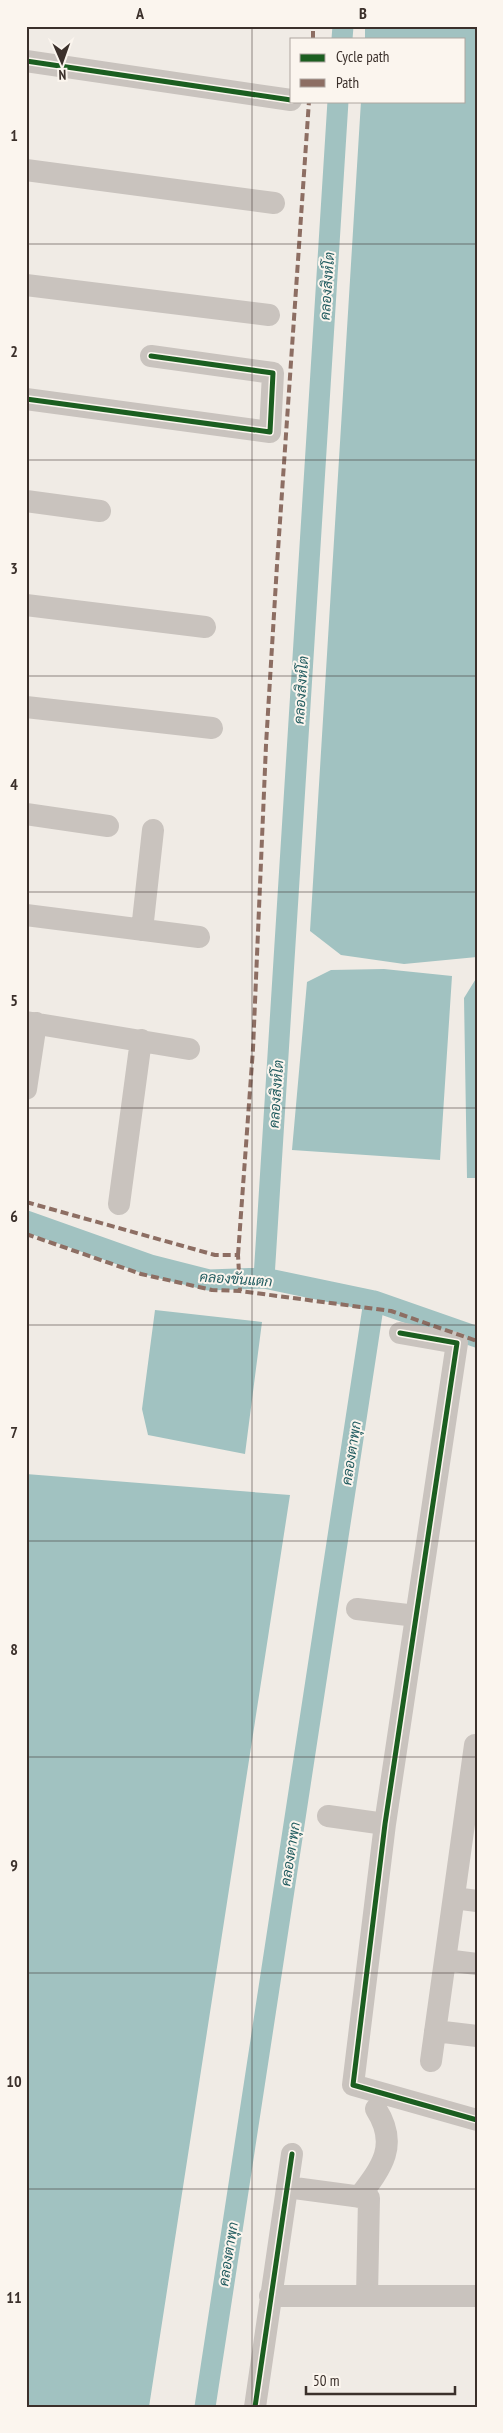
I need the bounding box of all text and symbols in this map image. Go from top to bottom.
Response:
text: A [135,3,145,23]
text: B [359,3,367,23]
north arrow [38,38,88,88]
legend [290,38,466,102]
text: Cycle path [336,47,389,66]
text: N [58,66,67,84]
text: Path [336,73,359,92]
text: 1 [10,125,18,145]
water label: คลองสิงห์โต [316,251,338,321]
text: 2 [10,341,18,361]
text: 3 [10,558,18,578]
water label: คลองสิงห์โต [290,655,312,725]
text: 4 [10,774,18,794]
text: 5 [10,990,18,1010]
water label: คลองสิงห์โต [265,1059,287,1129]
text: 6 [10,1206,18,1226]
water label: คลองขันแตก [199,1267,273,1291]
water label: คลองตาพุก [337,1420,366,1486]
text: 7 [10,1422,18,1442]
text: 8 [10,1639,18,1659]
water label: คลองตาพุก [276,1821,305,1887]
text: 9 [10,1855,18,1875]
text: 10 [6,2071,22,2091]
water label: คลองตาพุก [214,2221,243,2287]
text: 11 [6,2287,22,2307]
scale bar [306,2363,454,2395]
text: 50 m [313,2371,339,2390]

